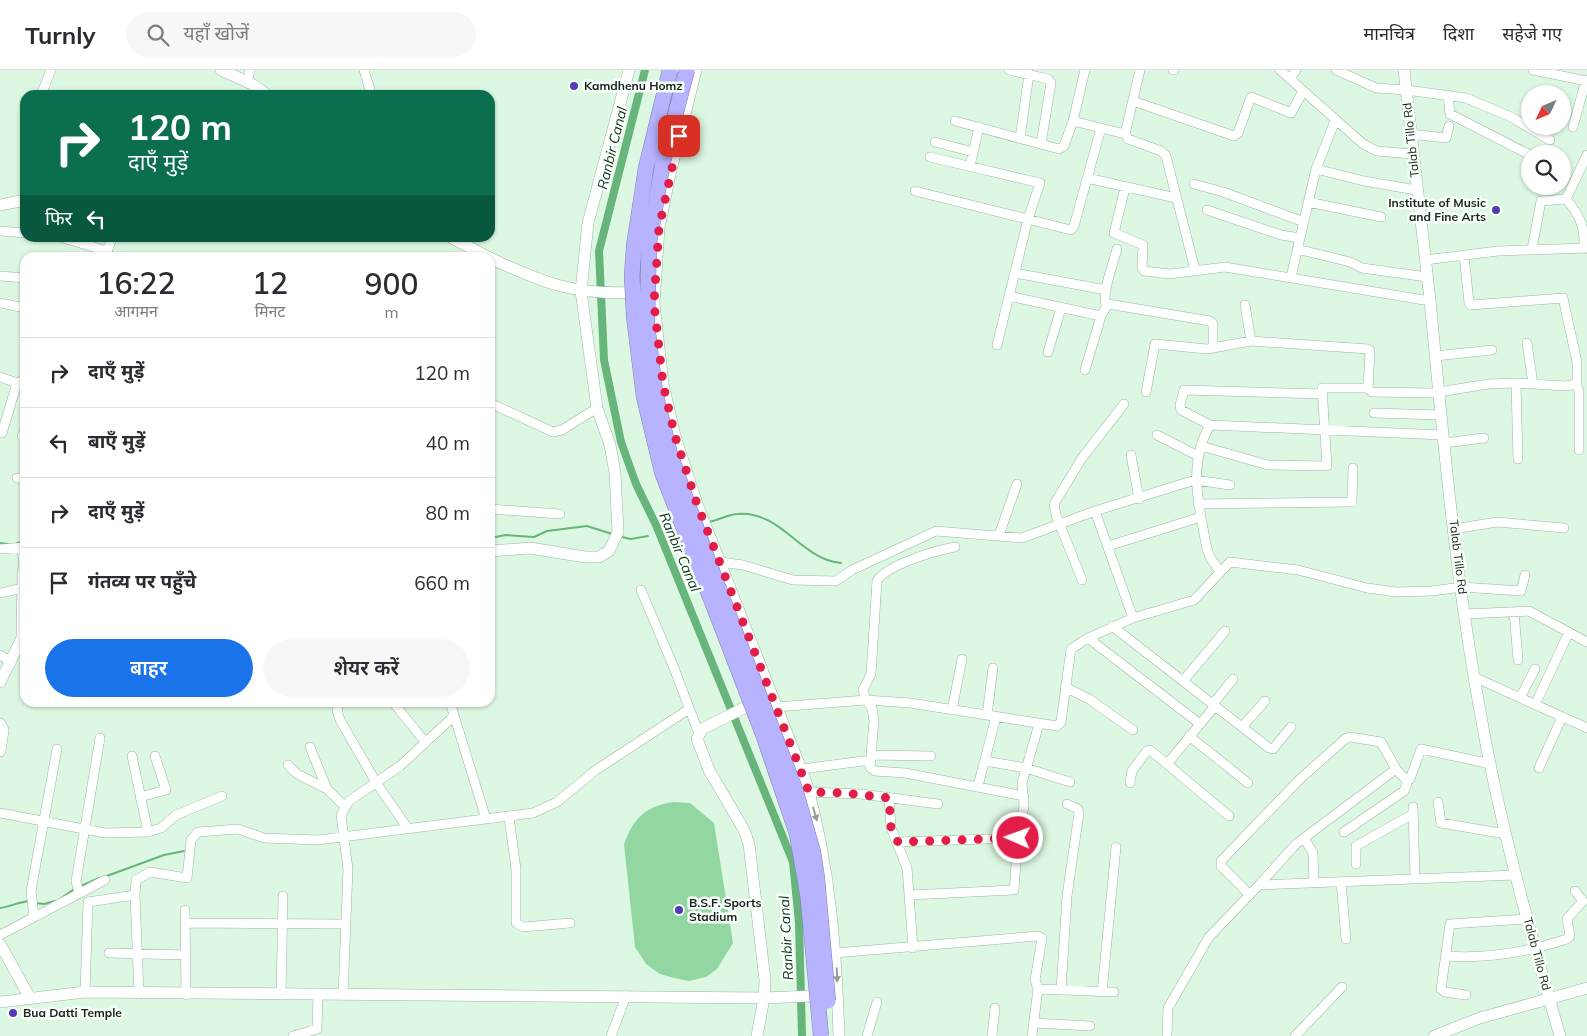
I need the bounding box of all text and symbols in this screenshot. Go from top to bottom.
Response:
search box [126,12,476,57]
text: Turnly [25,20,96,50]
icon: search [144,21,172,49]
text: यहाँ खोजें [184,21,249,45]
text: मानचित्र [1364,22,1415,45]
text: दिशा [1443,22,1474,45]
text: सहेजे गए [1502,22,1562,45]
place label: Kamdhenu Homz [584,78,683,93]
marker: Kamdhenu Homz [568,80,580,92]
north arrow [1521,85,1571,135]
map controls [1521,85,1571,195]
street label: Talab Tillo Rd [1399,102,1422,178]
water label: Ranbir Canal [593,104,631,191]
text: 120 m [128,105,232,149]
icon: right [45,110,110,175]
pin [658,115,700,157]
icon: arrive [665,122,693,150]
button: search [1521,145,1571,195]
text: दाएँ मुड़ें [128,148,188,176]
place label: Institute of Music and Fine Arts [1388,195,1486,224]
marker: Institute of Music and Fine Arts [1490,204,1502,216]
icon: left [82,205,110,233]
text: फिर [45,206,72,230]
text: 16:22 [96,264,176,302]
text: 12 [252,264,288,302]
text: 900 [365,265,419,303]
text: आगमन [114,301,158,321]
text: मिनट [255,301,285,321]
text: m [385,302,399,322]
icon: right [45,359,73,387]
text: दाएँ मुड़ें [88,359,144,383]
text: 120 m [414,361,470,385]
icon: left [45,429,73,457]
text: बाएँ मुड़ें [88,429,145,453]
text: 40 m [426,431,470,455]
icon: right [45,499,73,527]
text: दाएँ मुड़ें [88,499,144,523]
text: 80 m [426,501,470,525]
water label: Ranbir Canal [655,510,705,595]
street label: Talab Tillo Rd [1446,519,1471,595]
icon: arrive [45,569,73,597]
text: गंतव्य पर पहुँचे [88,569,196,593]
text: 660 m [414,571,470,595]
button: बाहर [45,639,253,697]
button: शेयर करें [263,639,470,697]
one-way arrow [811,807,819,822]
position arrow [991,811,1043,863]
place label: B.S.F. Sports Stadium [689,895,762,924]
water label: Ranbir Canal [775,895,797,981]
marker: B.S.F. Sports Stadium [673,904,685,916]
street label: Talab Tillo Rd [1521,916,1554,992]
one-way arrow [833,967,841,983]
place label: Bua Datti Temple [23,1005,122,1020]
marker: Bua Datti Temple [7,1007,19,1019]

